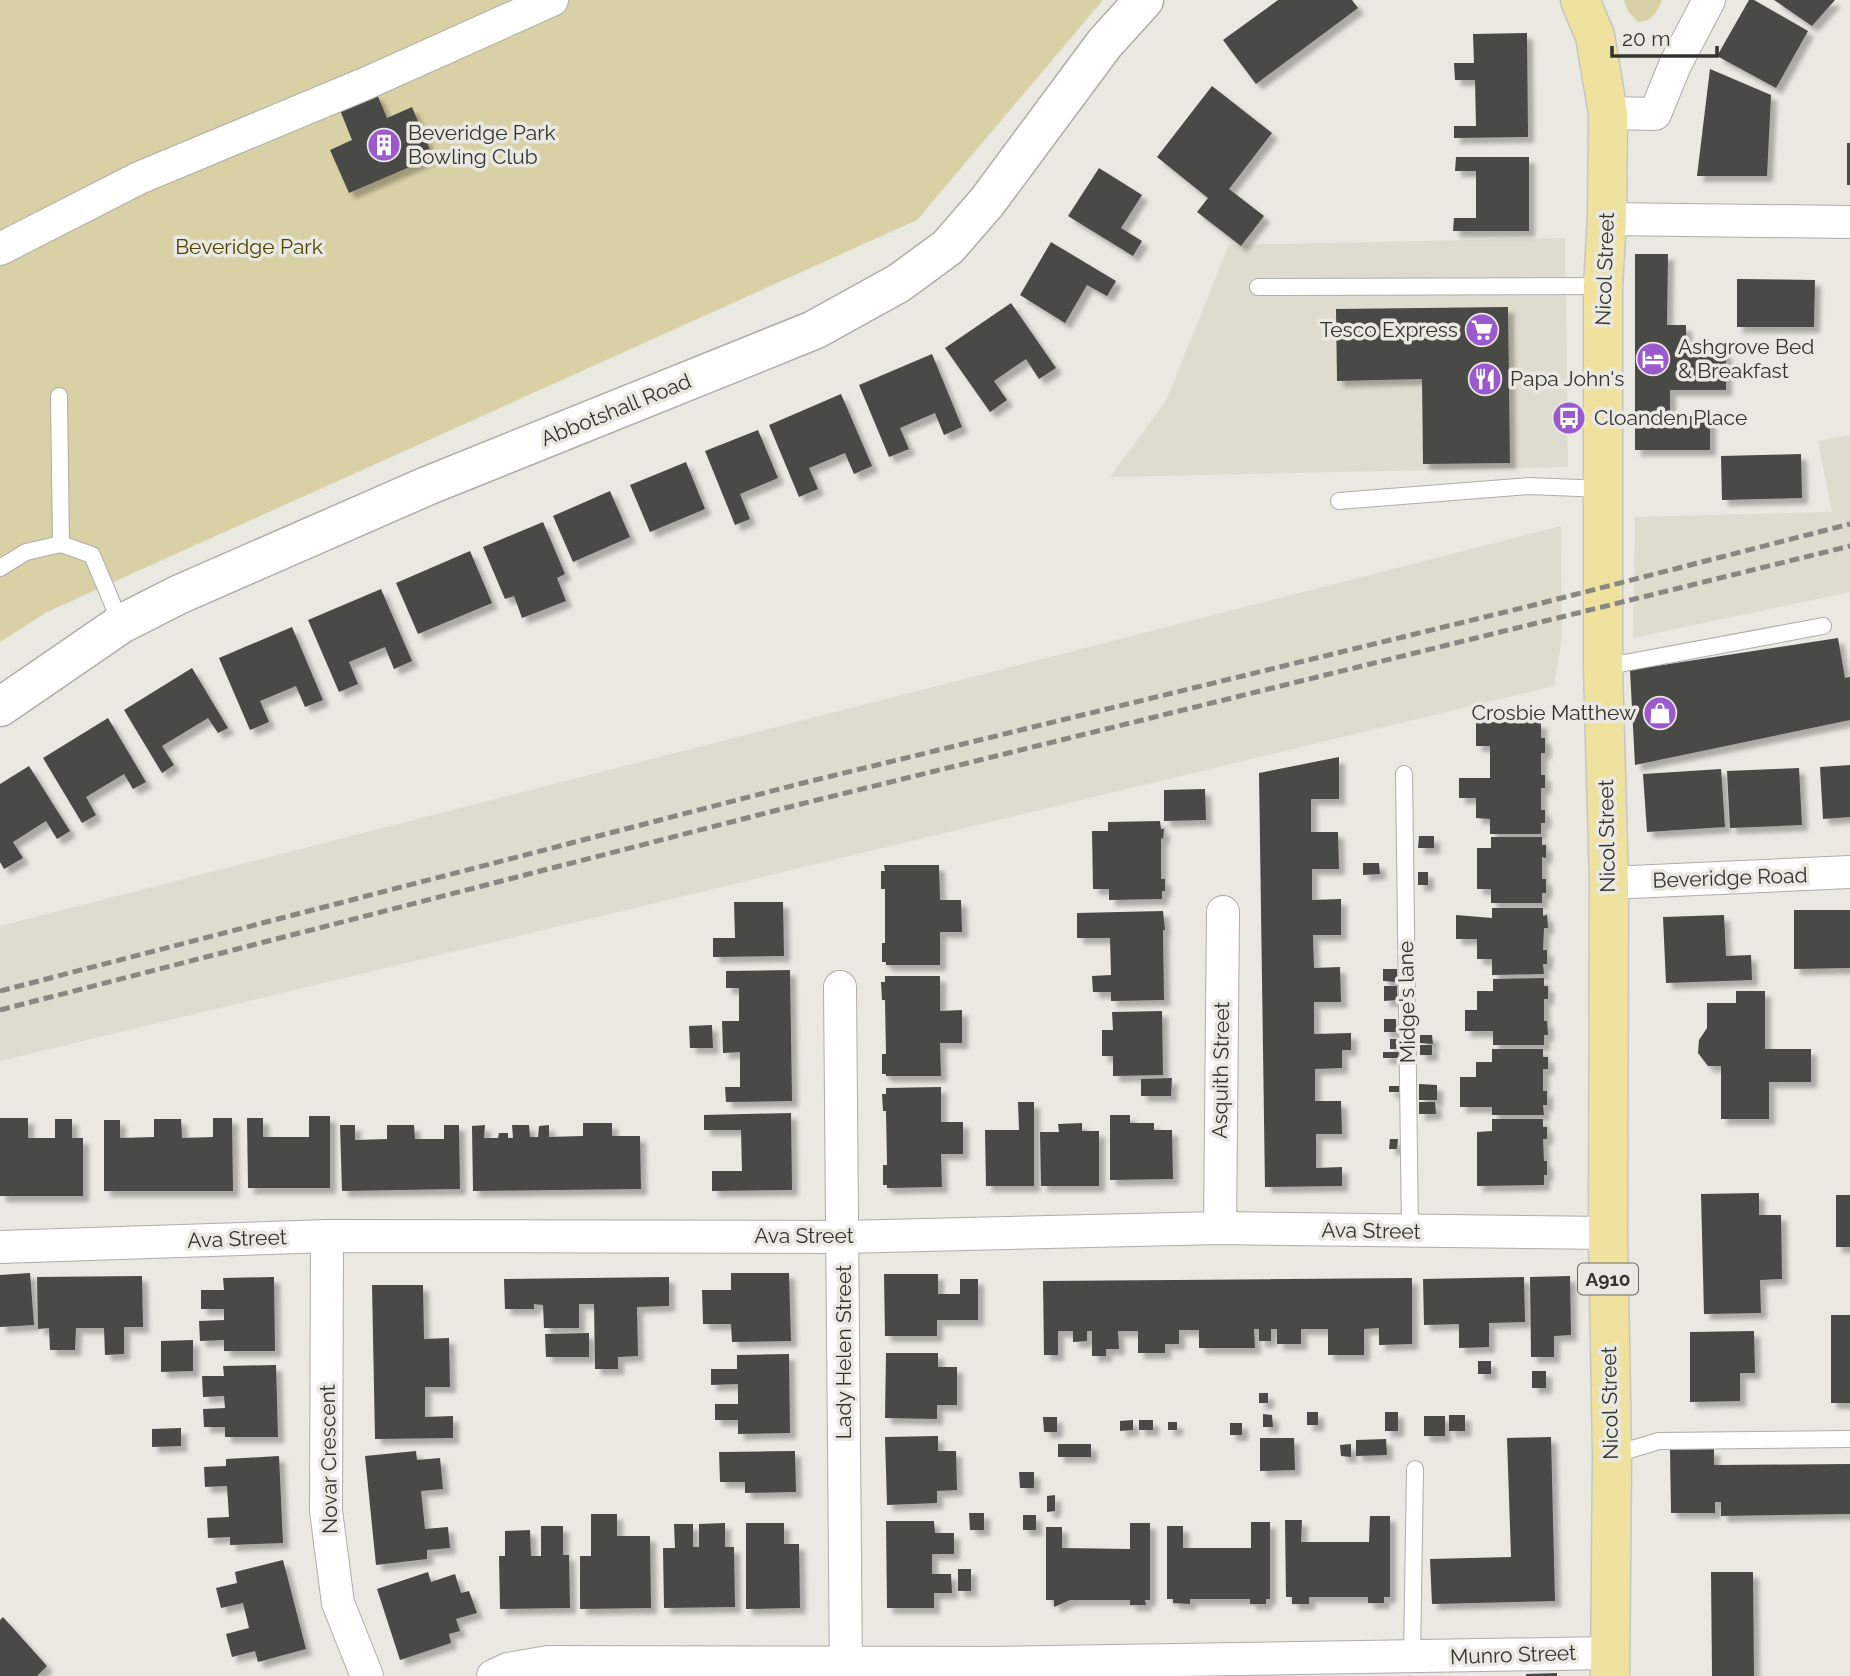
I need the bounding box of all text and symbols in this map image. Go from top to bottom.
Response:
scale bar [1612,14,1717,58]
text: 20 m [1622,26,1670,51]
place label: Beveridge Park Bowling Club [408,120,556,169]
building icon: Beveridge Park Bowling Club [365,126,403,164]
street label: Nicol Street [1590,212,1619,326]
park label: Beveridge Park [175,234,323,259]
supermarket icon: Tesco Express [1463,311,1501,349]
place label: Tesco Express [1320,317,1458,342]
place label: Ashgrove Bed & Breakfast [1678,334,1814,383]
hotel icon: Ashgrove Bed & Breakfast [1634,340,1672,378]
restaurant icon: Papa John's [1466,360,1504,398]
place label: Papa John's [1510,366,1624,391]
street label: Abbotshall Road [537,368,695,451]
bus stop icon: Cloanden Place [1550,399,1588,437]
place label: Cloanden Place [1594,405,1747,430]
shop icon: Crosbie Matthew [1641,694,1679,732]
place label: Crosbie Matthew [1472,700,1636,725]
street label: Nicol Street [1593,779,1620,893]
street label: Beveridge Road [1652,862,1808,893]
street label: Midge's lane [1393,941,1420,1063]
street label: Asquith Street [1207,1001,1234,1139]
street label: Ava Street [1321,1217,1421,1244]
street label: Ava Street [754,1223,854,1248]
street label: Ava Street [187,1224,287,1253]
road number: A910 [1578,1264,1638,1294]
street label: Lady Helen Street [831,1265,856,1439]
street label: Nicol Street [1596,1346,1623,1460]
street label: Novar Crescent [315,1384,342,1534]
street label: Munro Street [1449,1640,1577,1669]

